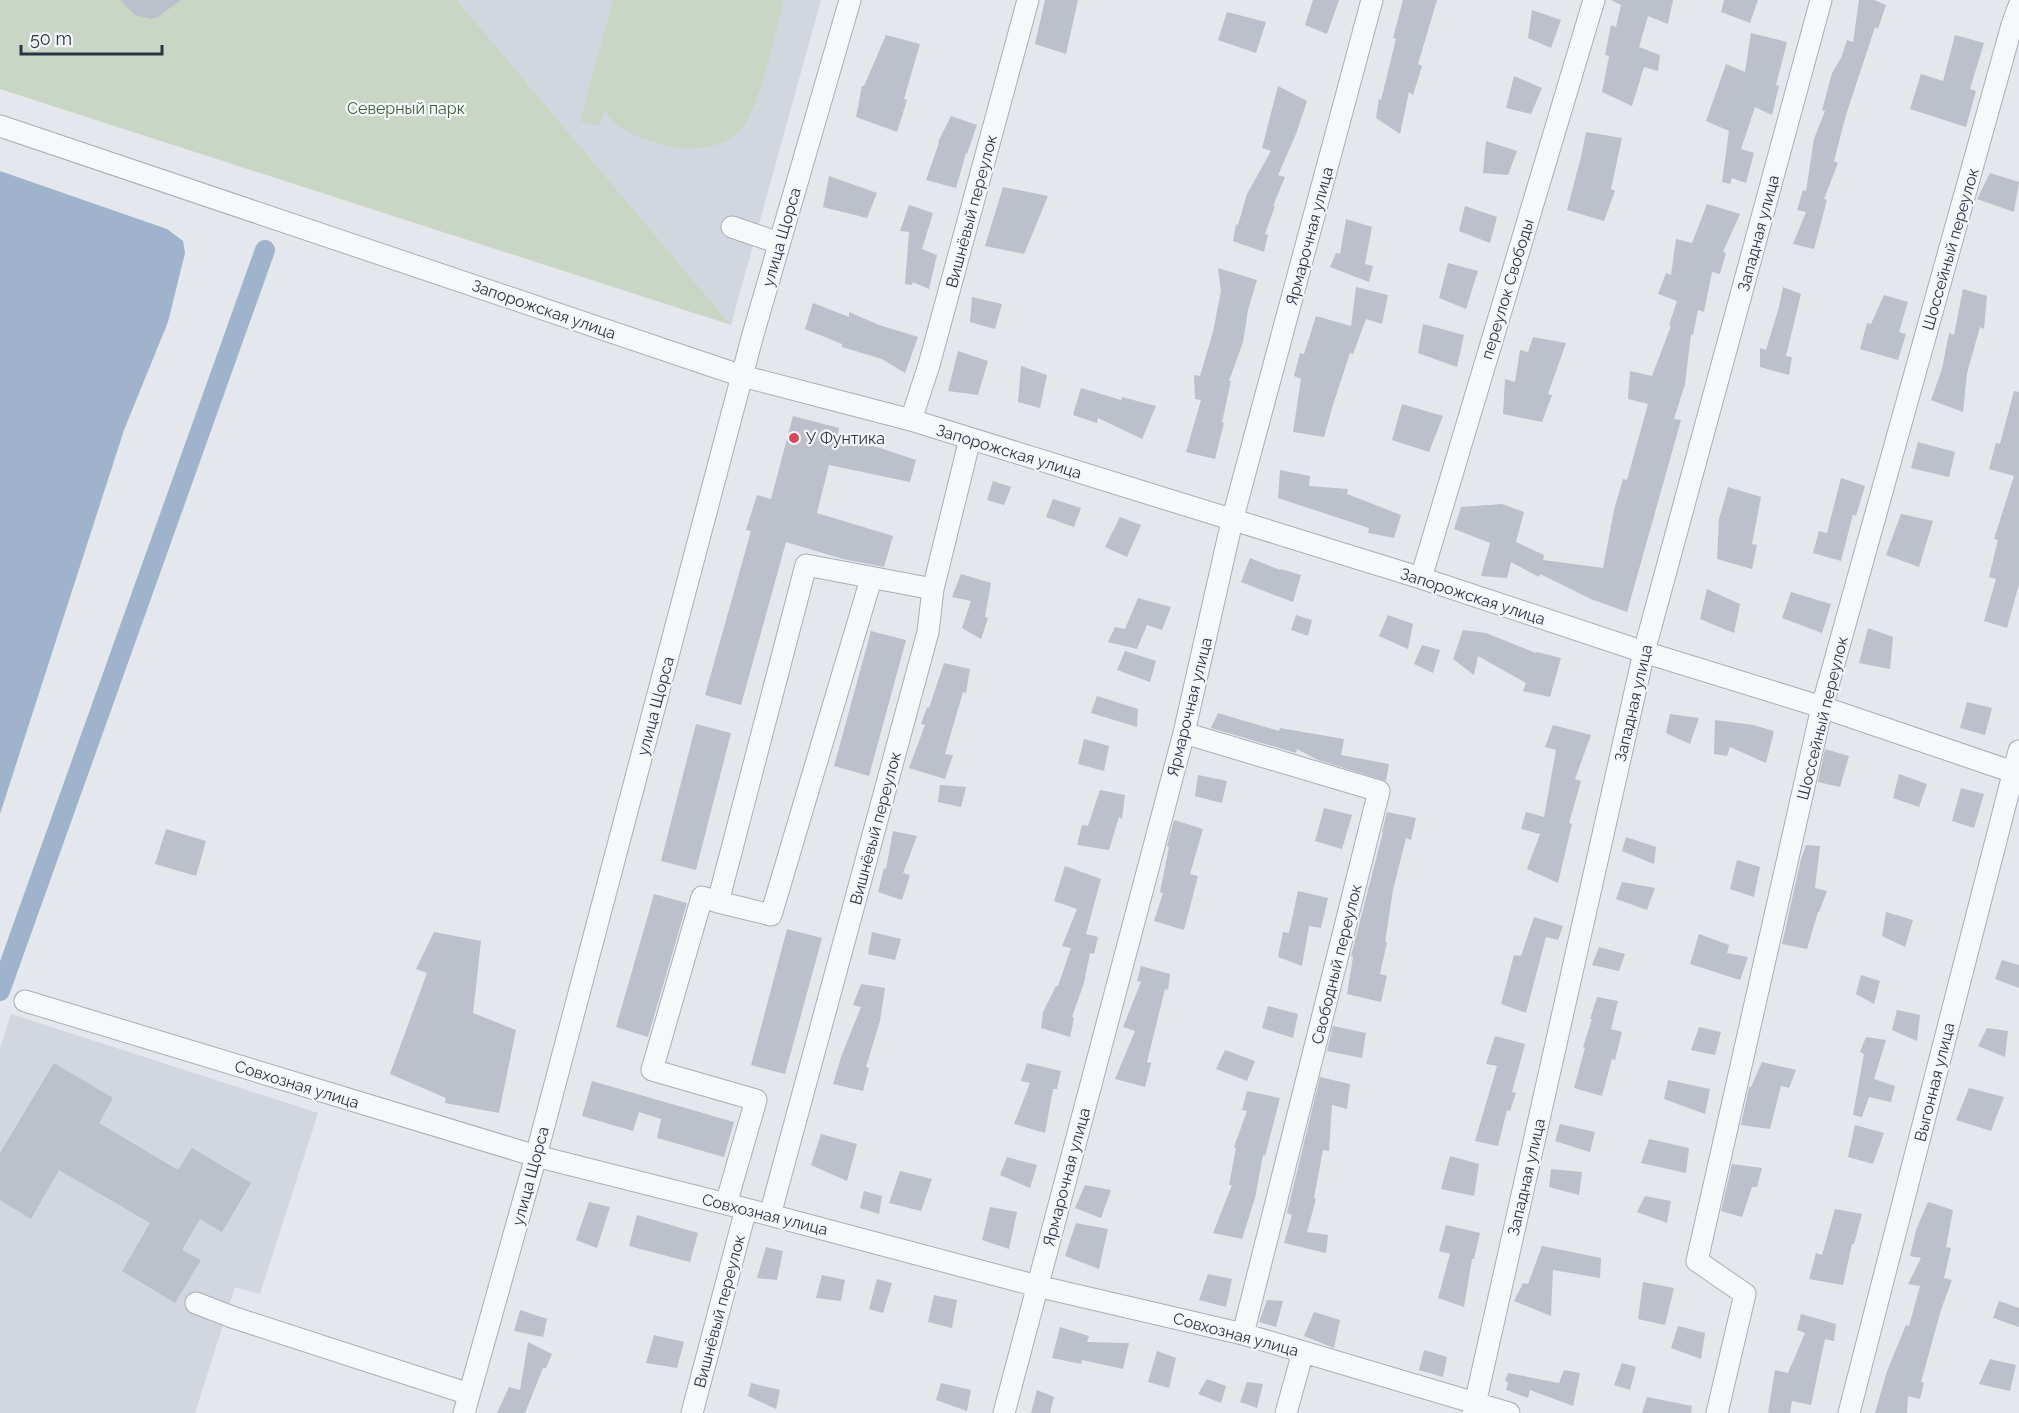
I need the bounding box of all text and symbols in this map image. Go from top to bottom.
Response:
scale bar [21,18,162,56]
text: 50 m [30,28,72,49]
park label: Северный парк [347,99,465,118]
street label: Вишнёвый переулок [942,132,1001,290]
street label: Ярмарочная улица [1282,165,1337,308]
street label: Шоссейный переулок [1918,166,1983,332]
street label: Западная улица [1734,173,1783,293]
street label: улица Щорса [758,185,805,289]
street label: переулок Свободы [1477,217,1538,362]
street label: Запорожская улица [469,276,618,343]
street label: Запорожская улица [934,420,1084,483]
place label: У Фунтика [806,429,885,448]
marker: У Фунтика [787,431,801,445]
street label: Запорожская улица [1398,564,1548,629]
street label: Шоссейный переулок [1793,634,1852,802]
street label: Ярмарочная улица [1163,635,1216,779]
street label: Западная улица [1611,643,1656,764]
street label: улица Щорса [633,654,678,758]
street label: Вишнёвый переулок [846,749,905,907]
street label: Свободный переулок [1307,882,1366,1046]
street label: Выгонная улица [1911,1021,1958,1144]
street label: Совхозная улица [232,1057,361,1112]
street label: Ярмарочная улица [1039,1106,1094,1249]
street label: Западная улица [1504,1117,1549,1238]
street label: улица Щорса [508,1124,553,1228]
street label: Совхозная улица [700,1190,830,1239]
street label: Вишнёвый переулок [690,1232,749,1390]
street label: Совхозная улица [1171,1309,1301,1360]

